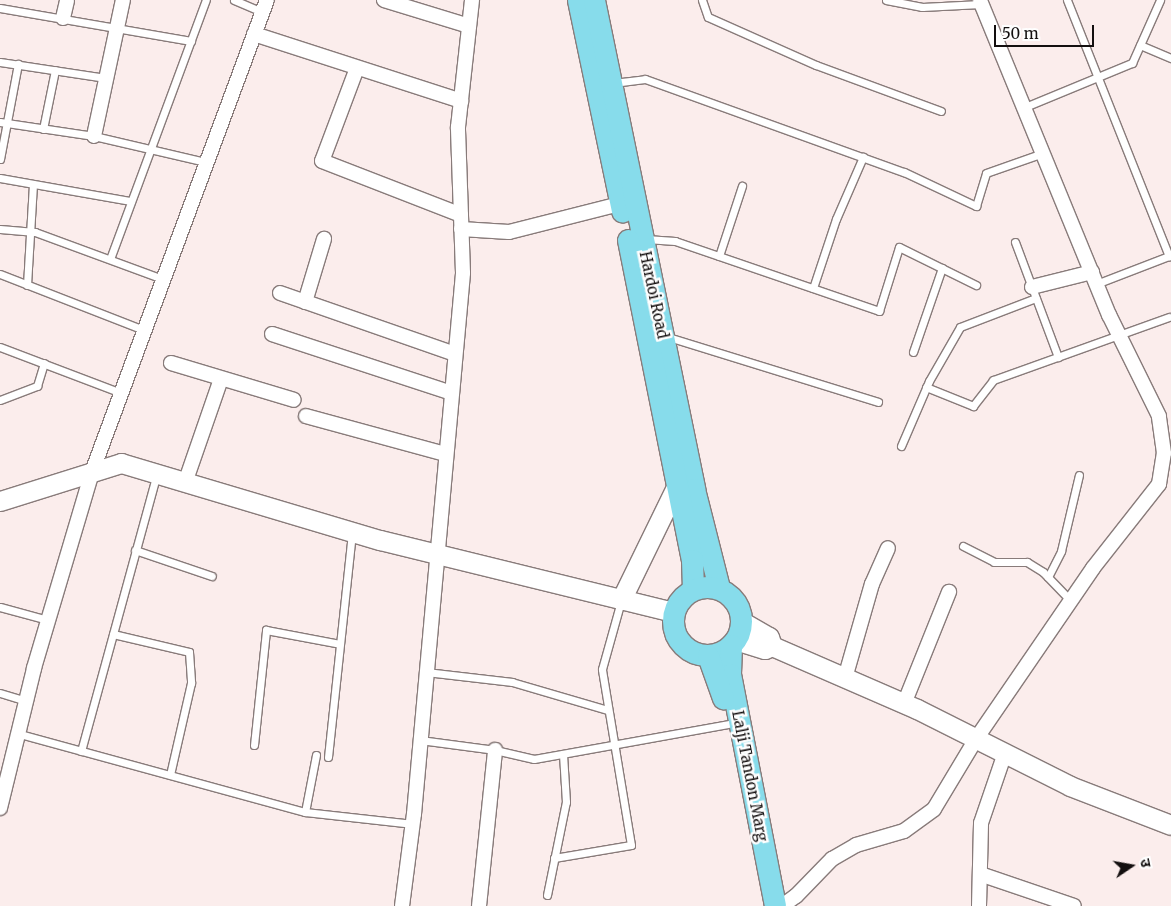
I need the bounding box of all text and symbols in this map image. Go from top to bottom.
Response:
scale bar [996,15,1096,47]
text: 50 m [1002,24,1039,43]
street label: Hardoi Road [636,250,672,340]
street label: Lalji Tandon Marg [728,709,772,843]
north arrow [1106,841,1156,891]
text: उ [1136,857,1155,869]

